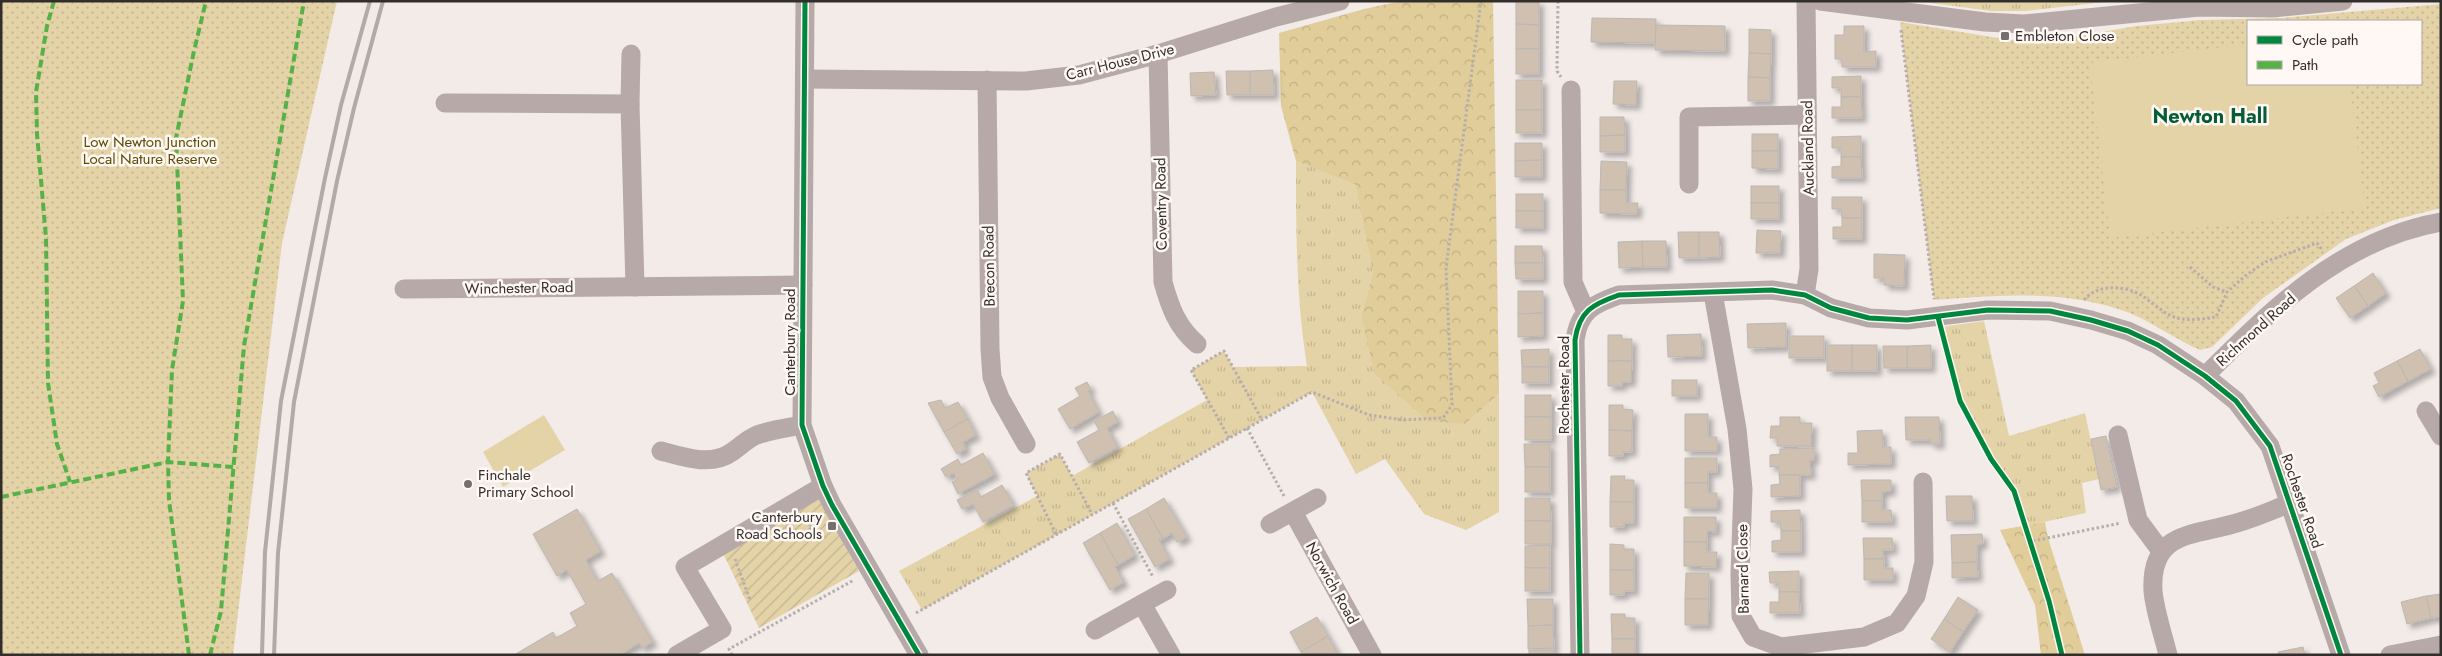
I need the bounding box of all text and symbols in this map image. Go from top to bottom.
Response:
legend [2247,20,2422,85]
place label: Embleton Close [2015,25,2115,47]
text: Cycle path [2292,29,2359,51]
marker: Embleton Close [1999,30,2011,42]
street label: Carr House Drive [1064,38,1177,86]
text: Path [2292,54,2318,76]
street label: Auckland Road [1796,100,1820,196]
district label: Newton Hall [2152,102,2268,131]
park label: Low Newton Junction Local Nature Reserve [83,131,217,170]
street label: Coventry Road [1149,157,1173,251]
street label: Brecon Road [977,225,1001,307]
street label: Winchester Road [464,276,574,300]
street label: Canterbury Road [779,288,801,396]
street label: Richmond Road [2211,288,2301,372]
street label: Rochester Road [1553,336,1575,434]
street label: Rochester Road [2276,451,2328,551]
place label: Finchale Primary School [478,464,574,503]
marker: Finchale Primary School [462,478,474,490]
place label: Canterbury Road Schools [736,506,822,545]
marker: Canterbury Road Schools [826,520,838,532]
street label: Barnard Close [1731,524,1755,614]
street label: Norwich Road [1300,538,1364,628]

